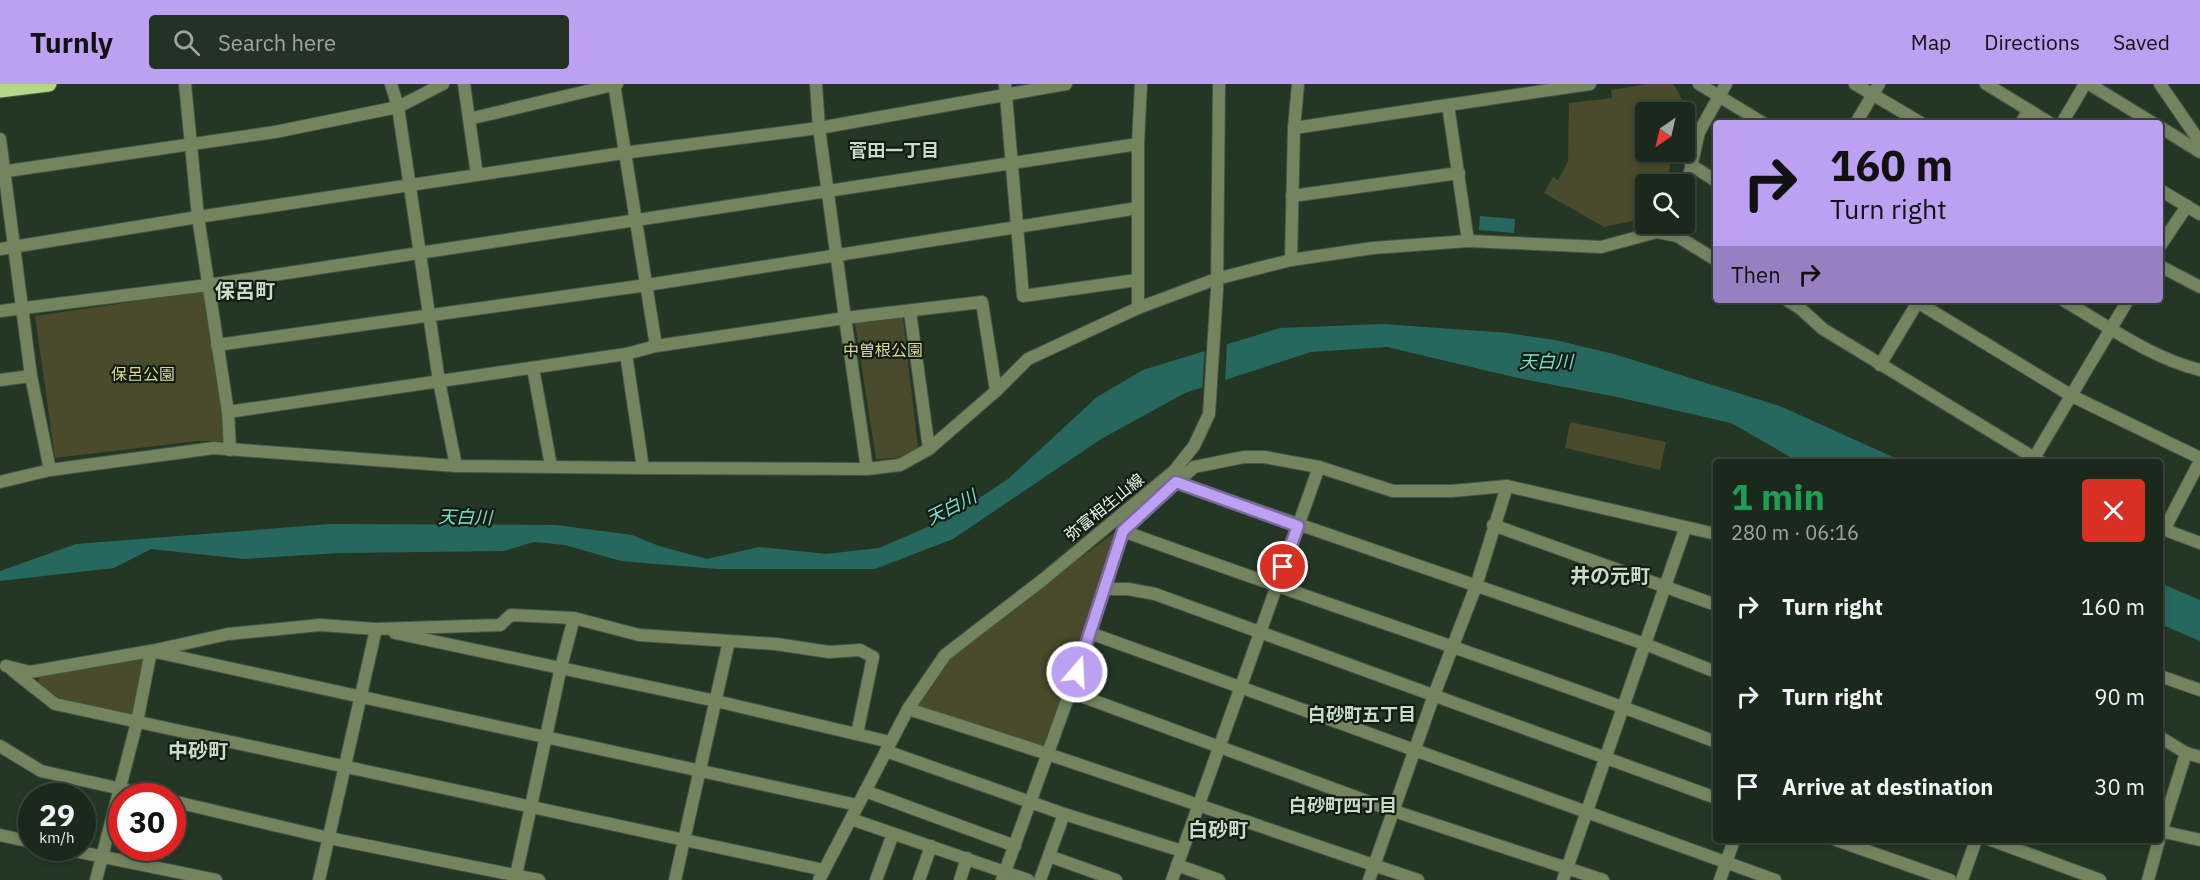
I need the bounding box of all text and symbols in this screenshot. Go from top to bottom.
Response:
search box [149,15,569,69]
text: Turnly [30,24,113,61]
icon: search [170,26,203,59]
text: Search here [218,28,336,57]
text: Map [1911,28,1951,56]
text: Directions [1984,28,2080,56]
text: Saved [2113,28,2170,56]
north arrow [1635,102,1695,162]
map controls [1635,102,1695,234]
text: 160 m [1830,138,1953,193]
district label: 菅田一丁目 [849,139,939,162]
icon: right [1731,144,1809,222]
button: search [1635,174,1695,234]
text: Turn right [1830,191,1947,226]
icon: right [1793,258,1826,291]
text: Then [1731,260,1781,289]
district label: 保呂町 [215,277,275,304]
park label: 中曽根公園 [843,340,923,360]
water label: 天白川 [1519,350,1575,373]
park label: 保呂公園 [111,364,175,384]
street label: 弥富相生山線 [1060,469,1148,545]
text: 1 min [1731,473,1825,520]
button: close [2082,479,2145,542]
water label: 天白川 [922,484,982,530]
water label: 天白川 [438,505,494,529]
text: 280 m · 06:16 [1731,519,1859,546]
pin [1257,541,1308,592]
icon: arrive [1266,550,1299,583]
district label: 井の元町 [1570,562,1650,589]
icon: right [1731,590,1764,623]
text: Turn right [1782,592,1883,621]
text: 160 m [2081,592,2145,621]
position arrow [1045,640,1109,704]
icon: right [1731,680,1764,713]
text: Turn right [1782,682,1883,711]
text: 90 m [2094,682,2145,711]
district label: 白砂町五丁目 [1308,703,1416,726]
district label: 中砂町 [168,737,228,764]
icon: arrive [1731,770,1764,803]
text: Arrive at destination [1782,772,1993,801]
text: 30 m [2094,772,2145,801]
speed limit sign: 30 [108,783,186,861]
district label: 白砂町四丁目 [1289,794,1397,817]
text: 29 [39,795,75,834]
district label: 白砂町 [1188,816,1248,843]
text: km/h [39,828,75,847]

